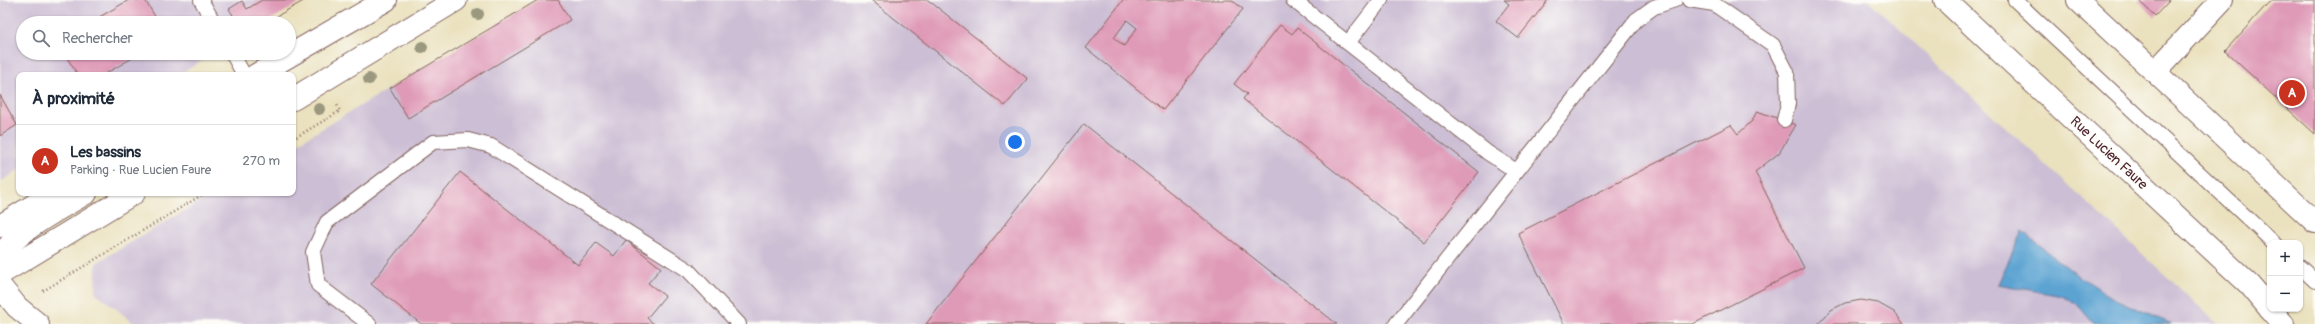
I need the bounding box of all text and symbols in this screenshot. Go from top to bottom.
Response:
search box [16,16,296,60]
icon: search [30,27,52,49]
text: Rechercher [62,29,133,48]
pin: A [2279,78,2305,108]
text: À proximité [32,88,115,109]
street label: Rue Lucien Faure [2067,113,2151,193]
your location [1005,132,1025,152]
text: Les bassins [70,143,141,162]
text: A [41,153,49,169]
text: 270 m [243,153,280,169]
text: Parking · Rue Lucien Faure [70,162,211,178]
map controls [2267,240,2303,312]
button: + [2267,240,2303,276]
button: − [2267,276,2303,312]

